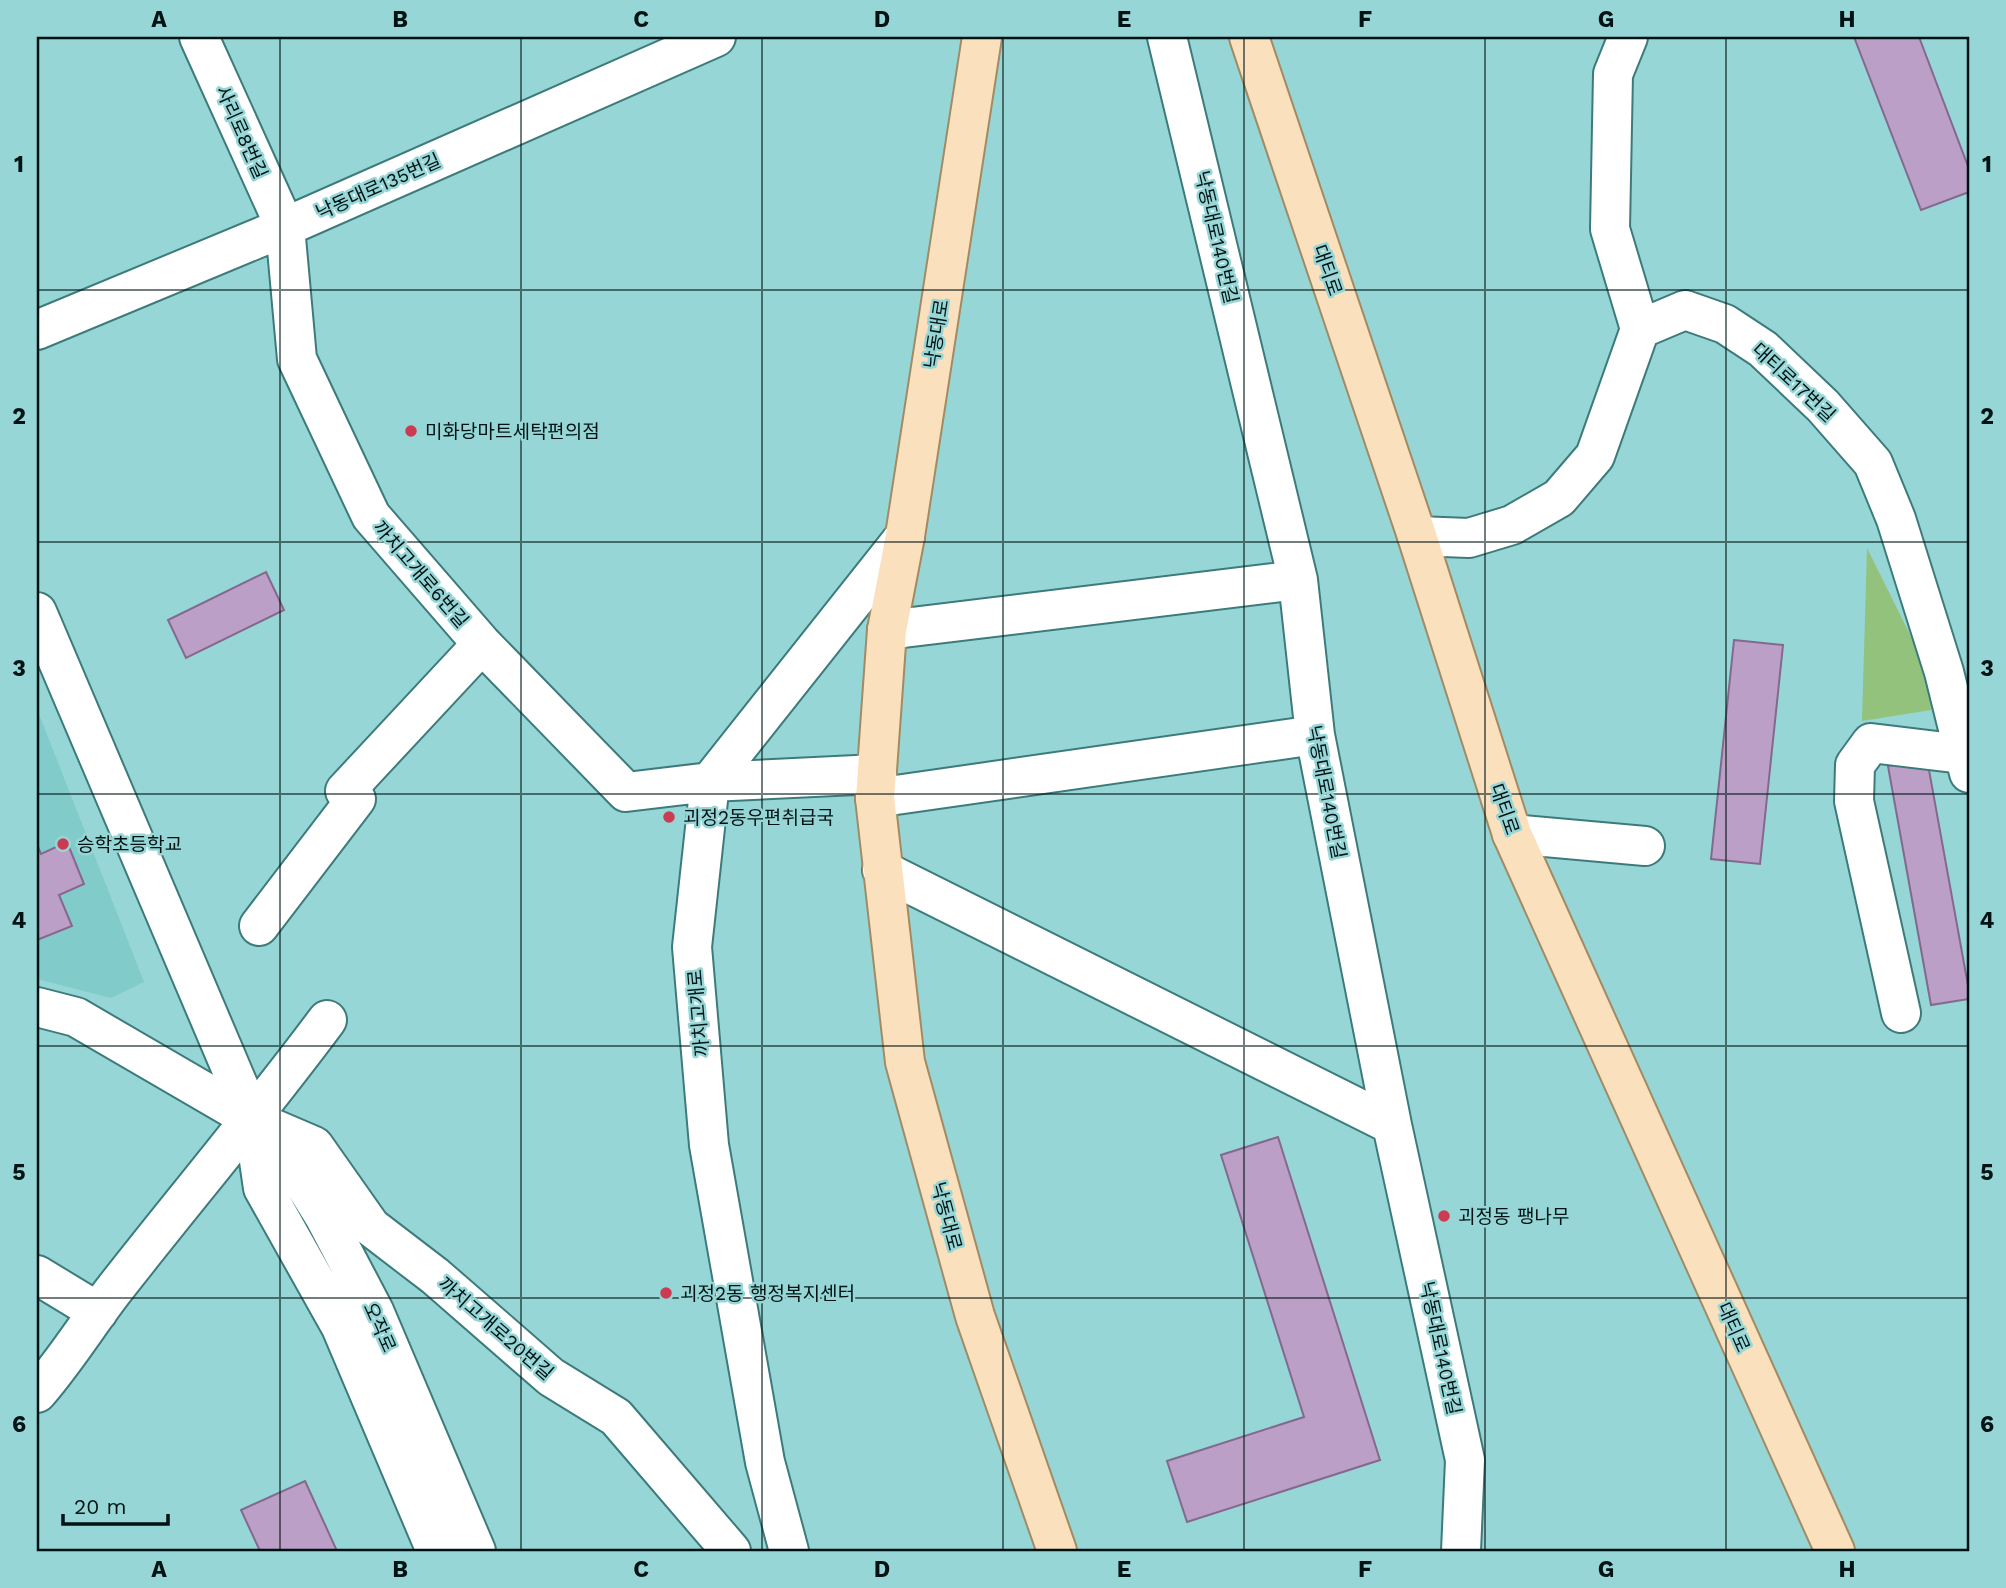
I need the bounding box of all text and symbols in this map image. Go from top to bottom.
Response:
text: A [151,6,167,33]
text: B [392,6,408,33]
text: C [633,6,649,33]
text: D [874,6,890,33]
text: E [1117,6,1131,33]
text: F [1358,6,1372,33]
text: G [1598,6,1614,33]
text: H [1838,6,1856,33]
street label: 사리로8번길 [211,82,272,182]
street label: 낙동대로135번길 [312,149,444,224]
text: 1 [14,151,24,178]
text: 1 [1982,151,1992,178]
street label: 낙동대로140번길 [1190,168,1243,306]
street label: 대티로 [1308,242,1347,299]
street label: 낙동대로 [920,298,953,370]
street label: 대티로17번길 [1747,338,1840,427]
text: 2 [12,403,26,430]
text: 2 [1980,403,1994,430]
place label: 미화당마트세탁편의점 [425,420,600,443]
marker: 미화당마트세탁편의점 [403,423,419,439]
street label: 까치고개로6번길 [368,516,473,632]
text: 3 [12,655,26,682]
text: 3 [1980,655,1994,682]
street label: 낙동대로140번길 [1302,723,1351,861]
street label: 대티로 [1485,781,1524,838]
place label: 괴정2동우편취급국 [683,806,834,829]
marker: 괴정2동우편취급국 [661,809,677,825]
place label: 승학초등학교 [77,833,182,856]
marker: 승학초등학교 [55,836,71,852]
text: 4 [12,907,27,934]
text: 4 [1980,907,1995,934]
street label: 까치고개로 [683,968,714,1057]
text: 5 [12,1159,26,1186]
text: 5 [1980,1159,1994,1186]
street label: 낙동대로 [926,1179,967,1253]
place label: 괴정동 팽나무 [1458,1205,1569,1228]
marker: 괴정동 팽나무 [1436,1208,1452,1224]
street label: 까치고개로20번길 [433,1272,558,1385]
street label: 낙동대로140번길 [1415,1279,1466,1417]
place label: 괴정2동 행정복지센터 [680,1282,855,1305]
marker: 괴정2동 행정복지센터 [658,1285,674,1301]
street label: 오작로 [358,1299,401,1356]
street label: 대티로 [1712,1299,1755,1356]
text: 6 [12,1411,26,1438]
text: 6 [1980,1411,1994,1438]
scale bar [63,1483,168,1527]
text: 20 m [74,1494,126,1519]
text: A [151,1556,167,1583]
text: B [392,1556,408,1583]
text: C [633,1556,649,1583]
text: D [874,1556,890,1583]
text: E [1117,1556,1131,1583]
text: F [1358,1556,1372,1583]
text: G [1598,1556,1614,1583]
text: H [1838,1556,1856,1583]

